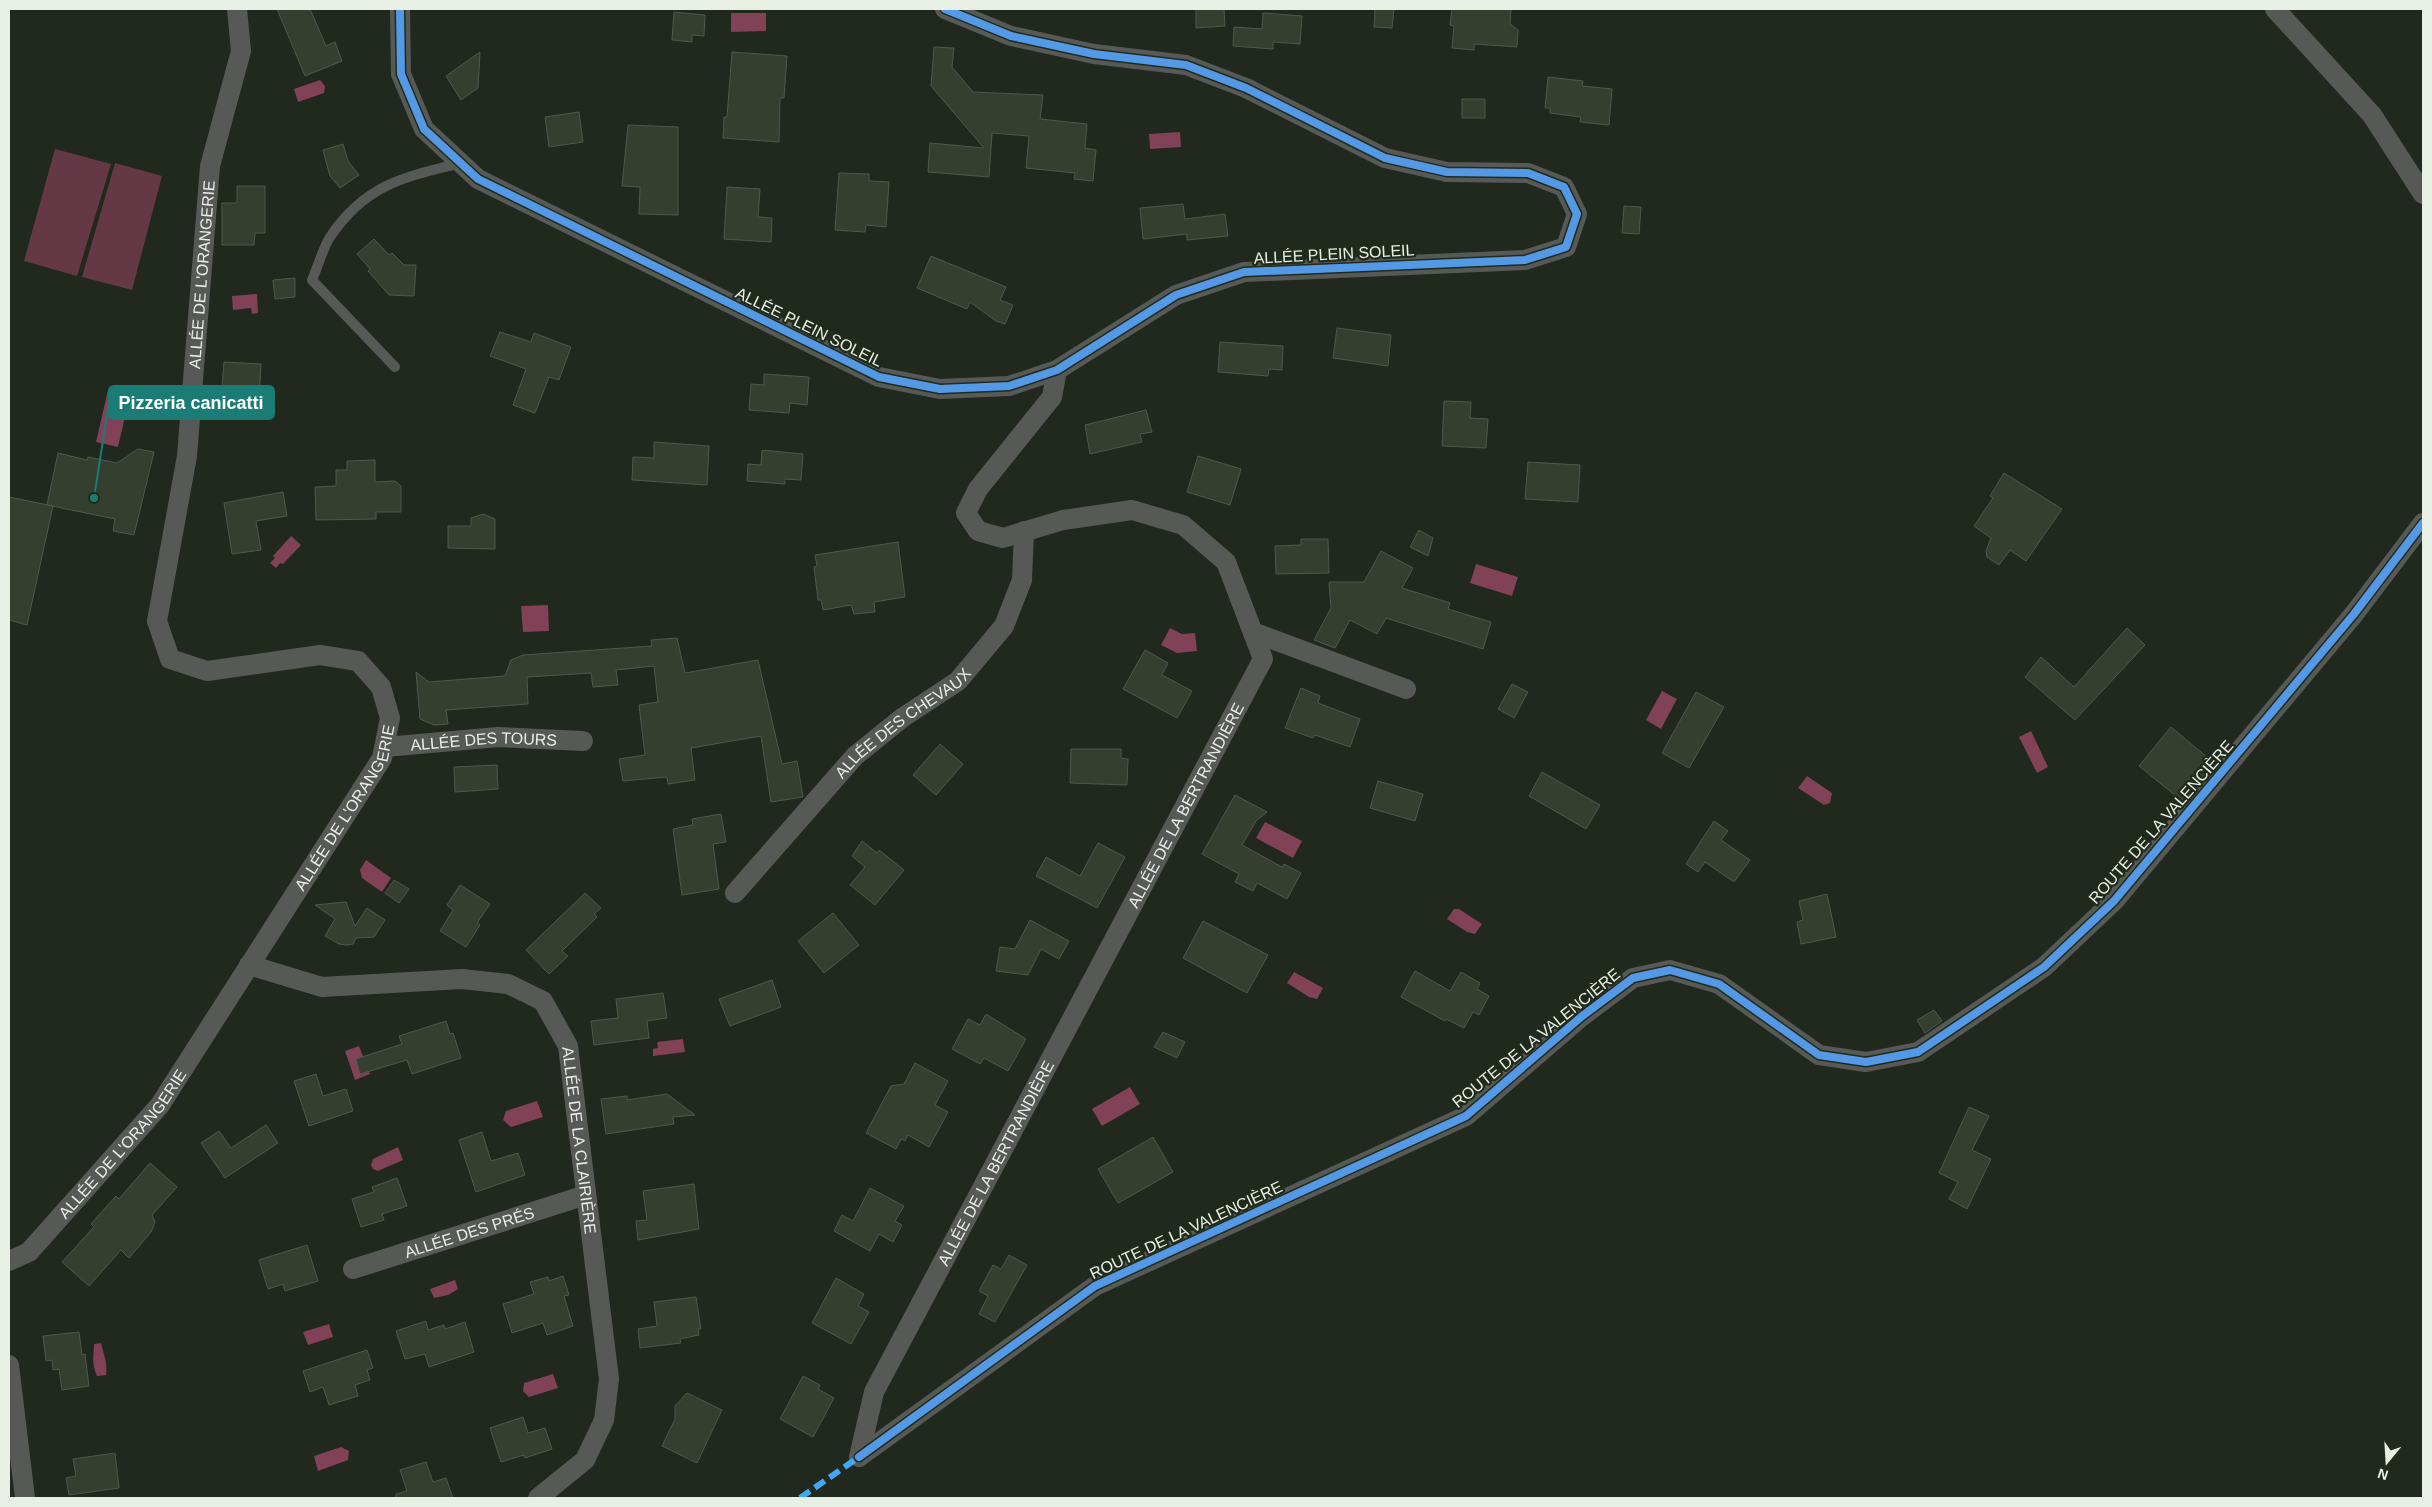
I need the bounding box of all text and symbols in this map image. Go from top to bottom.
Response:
street label: ALLÉE DE L'ORANGERIE [185,180,217,369]
street label: ALLÉE PLEIN SOLEIL [1253,240,1415,267]
street label: ALLÉE PLEIN SOLEIL [733,283,886,370]
callout: Pizzeria canicatti [109,386,274,419]
text: Pizzeria canicatti [118,393,264,413]
street label: ALLÉE DES CHEVAUX [831,664,974,781]
street label: ALLÉE DE LA BERTRANDIÈRE [1124,700,1247,910]
street label: ALLÉE DE L'ORANGERIE [291,723,397,893]
street label: ALLÉE DES TOURS [410,728,557,753]
street label: ROUTE DE LA VALENCIÈRE [2085,736,2236,907]
street label: ROUTE DE LA VALENCIÈRE [1448,964,1623,1111]
street label: ALLÉE DE LA CLAIRIÈRE [560,1046,600,1235]
street label: ALLÉE DE LA BERTRANDIÈRE [934,1058,1057,1268]
street label: ALLÉE DE L'ORANGERIE [55,1066,189,1221]
street label: ROUTE DE LA VALENCIÈRE [1087,1177,1285,1282]
street label: ALLÉE DES PRÉS [402,1204,536,1261]
north arrow [2362,1437,2412,1487]
text: N [2376,1465,2390,1484]

